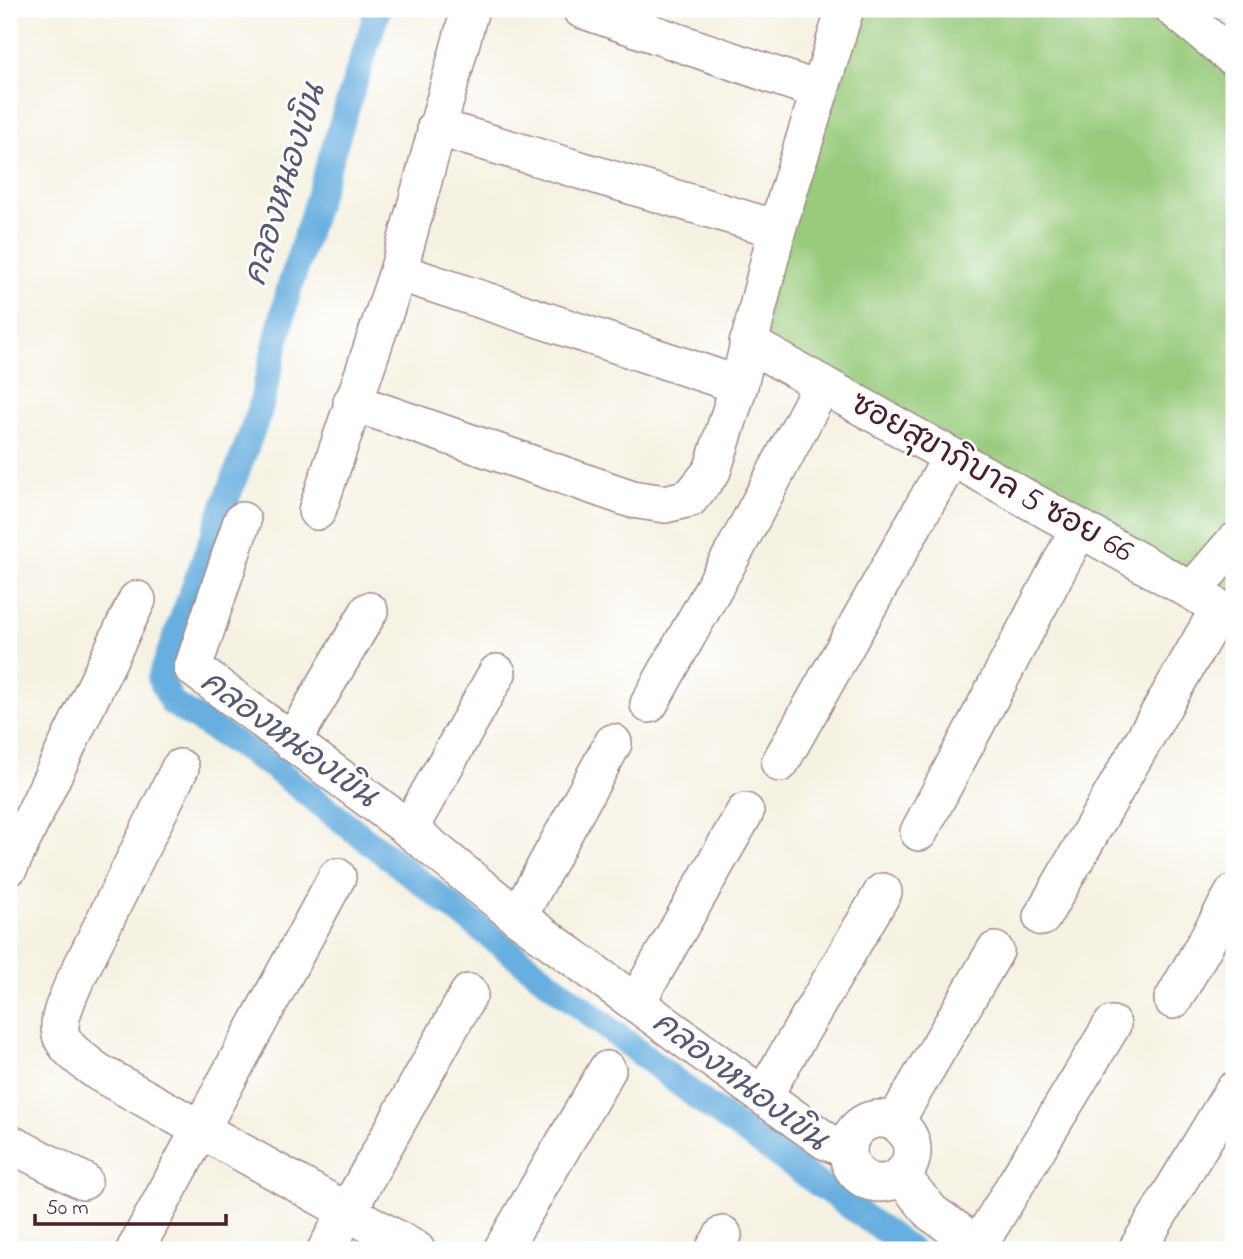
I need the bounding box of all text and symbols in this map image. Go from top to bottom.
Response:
water label: คลองหนองเขิน [233,76,340,292]
street label: ซอยสุขาภิบาล 5 ซอย 66 [841,382,1141,576]
water label: คลองหนองเขิน [190,659,388,822]
water label: คลองหนองเขิน [641,1000,838,1165]
scale bar [35,1182,226,1226]
text: 50 m [46,1194,89,1224]

